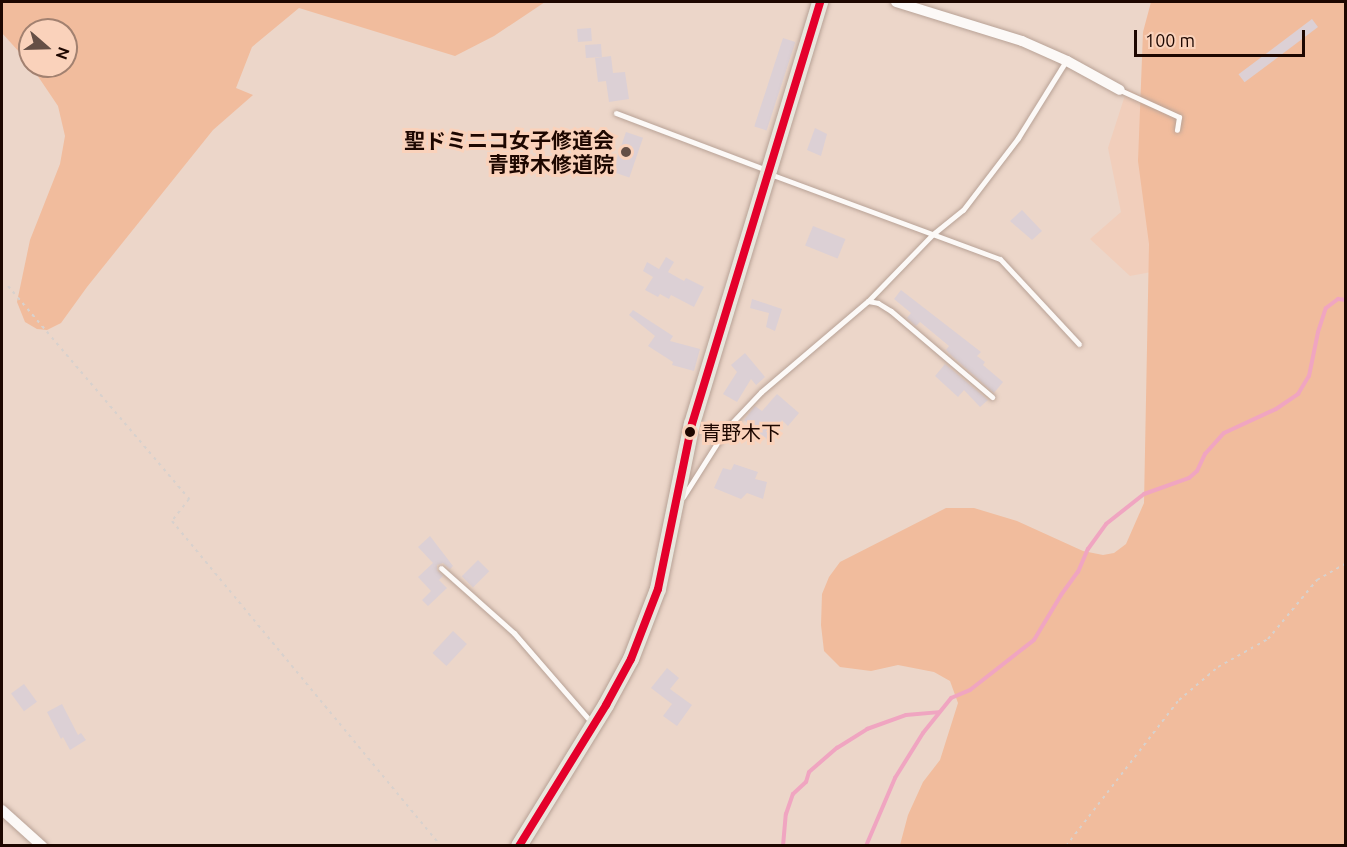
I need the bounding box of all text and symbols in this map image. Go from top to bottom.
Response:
north arrow [18,18,78,78]
scale bar [1137,18,1308,56]
text: 100 m [1145,30,1195,50]
text: N [53,45,74,62]
place label: 聖ドミニコ女子修道会 青野木修道院 [404,127,614,177]
marker: 聖ドミニコ女子修道会 青野木修道院 [619,145,633,159]
place label: 青野木下 [701,420,781,444]
marker: 青野木下 [684,426,696,438]

